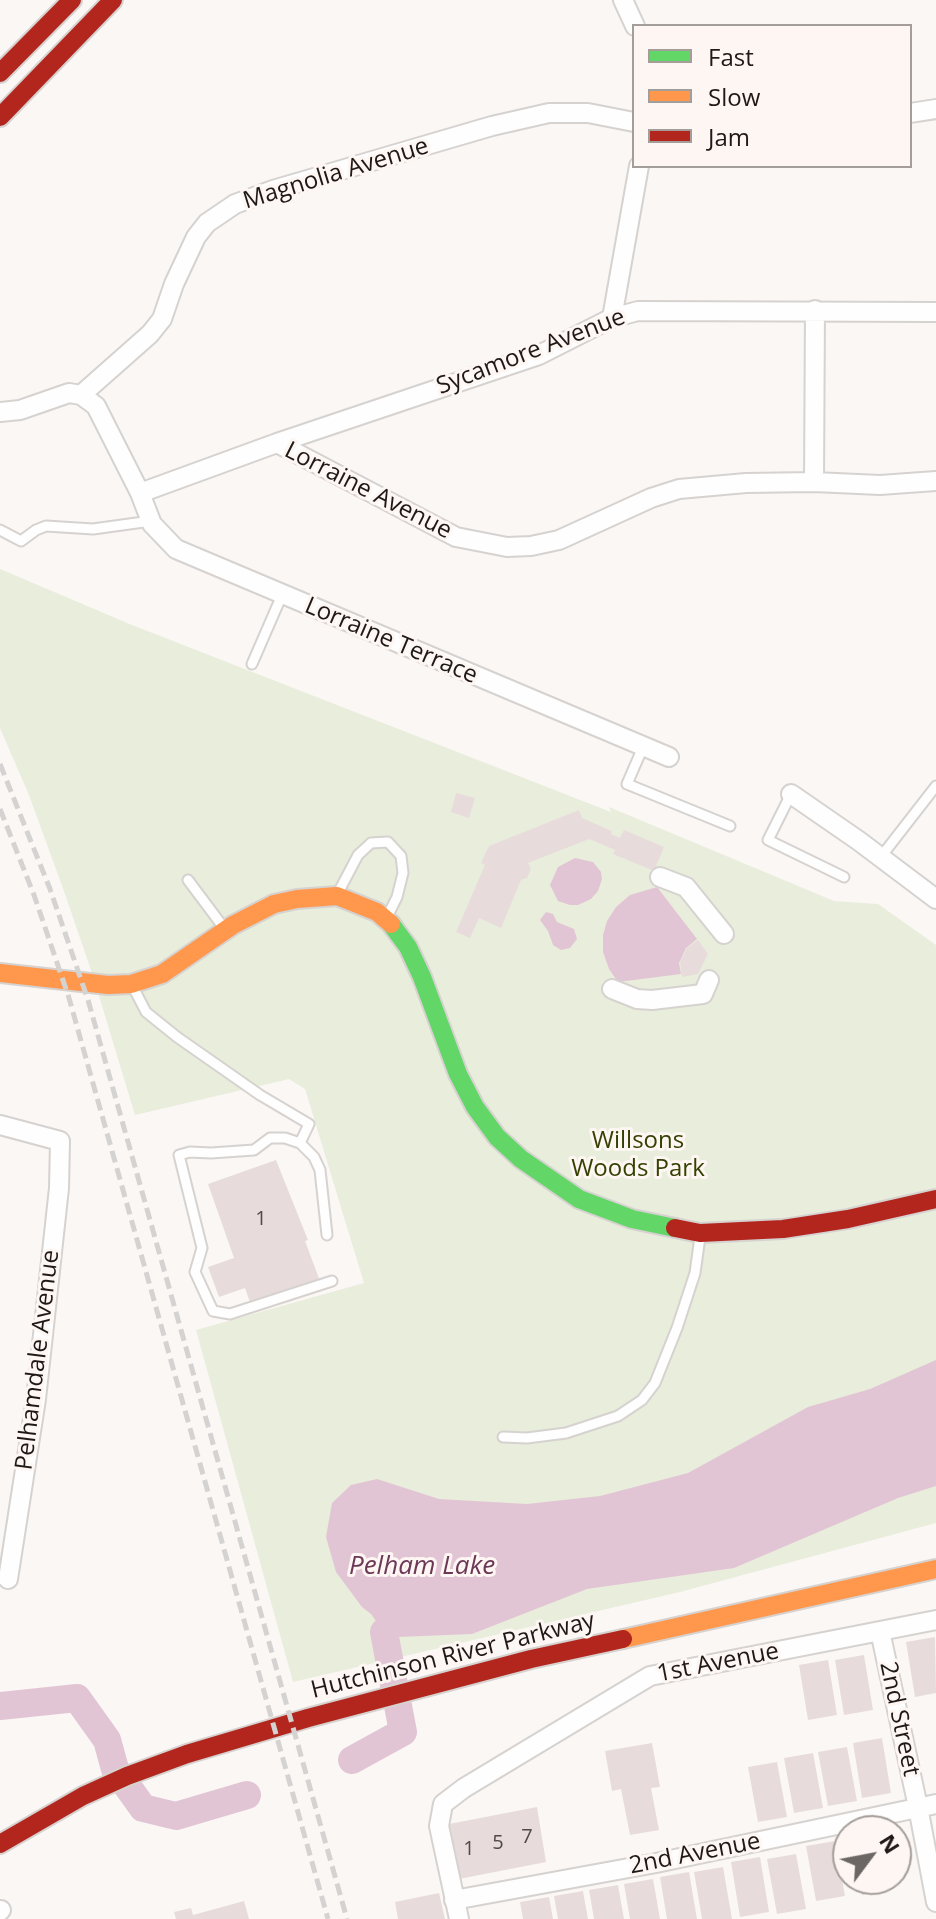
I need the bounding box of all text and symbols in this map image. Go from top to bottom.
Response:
legend [632,24,912,168]
text: Fast [708,40,754,73]
text: Slow [708,80,760,113]
text: Jam [708,120,750,153]
street label: Magnolia Avenue [240,132,432,216]
street label: Sycamore Avenue [433,303,629,401]
street label: Lorraine Avenue [280,436,456,546]
street label: Lorraine Terrace [300,592,482,690]
park label: Willsons Woods Park [571,1127,705,1183]
house number: 1 [255,1207,267,1231]
street label: Pelhamdale Avenue [10,1248,66,1472]
water label: Pelham Lake [349,1551,495,1583]
street label: Hutchinson River Parkway [308,1607,598,1705]
street label: 1st Avenue [655,1637,781,1689]
street label: 2nd Street [873,1659,925,1779]
north arrow [832,1815,912,1895]
house number: 7 [521,1825,533,1849]
street label: 2nd Avenue [627,1827,763,1881]
text: N [873,1828,908,1859]
house number: 5 [492,1831,504,1855]
house number: 1 [463,1837,475,1861]

